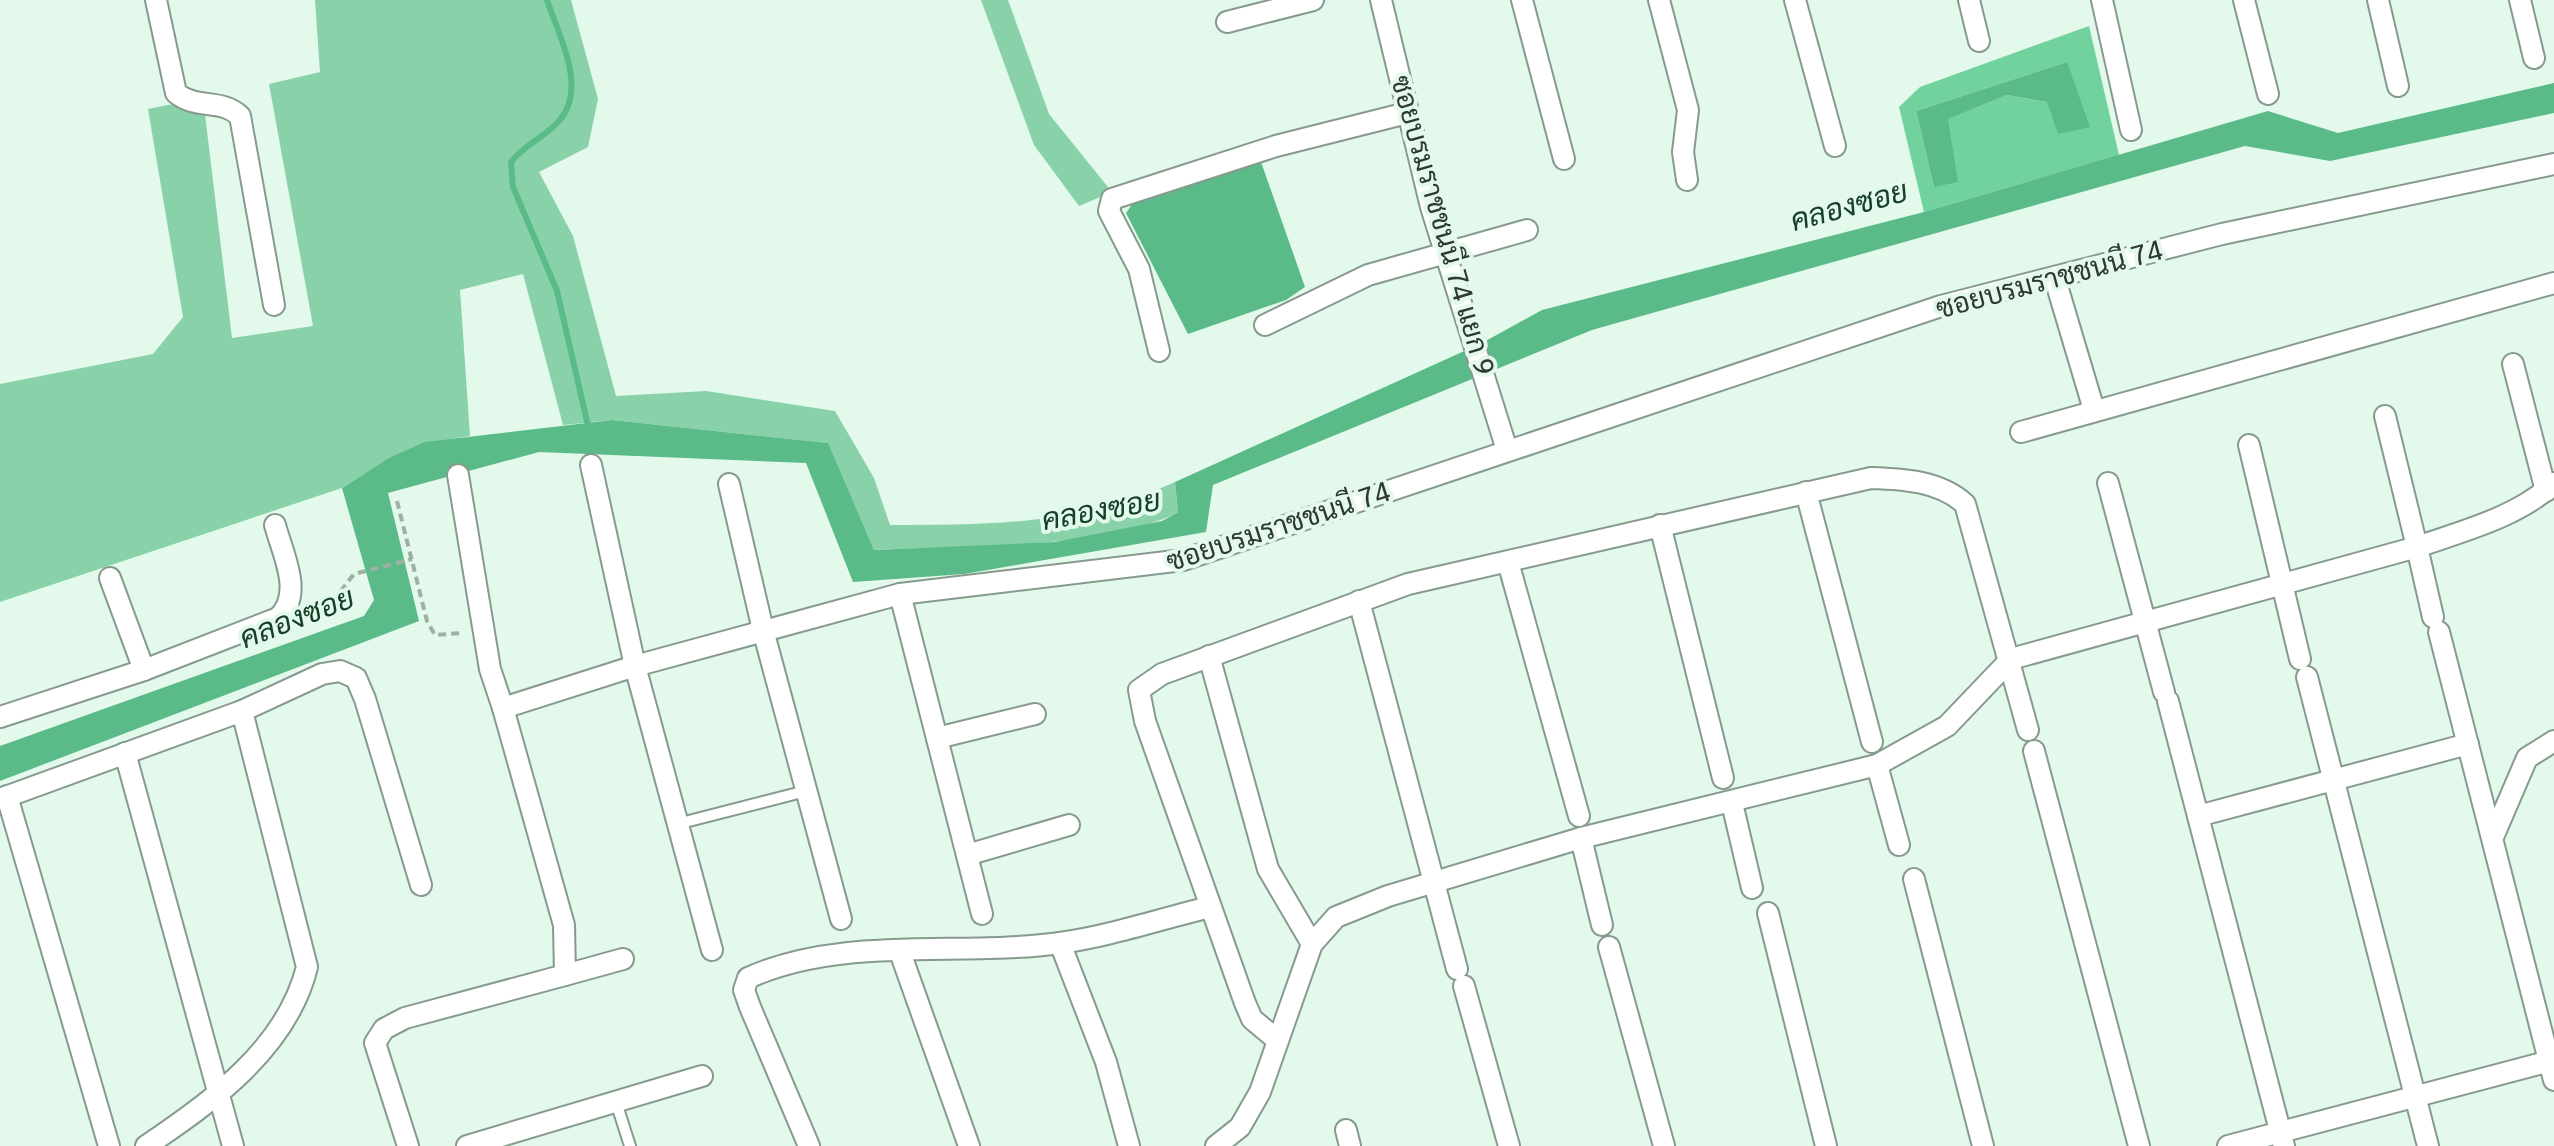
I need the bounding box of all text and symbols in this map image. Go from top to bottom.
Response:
street label: ซอยบรมราชชนนี 74 แยก 9 [1385,70,1505,379]
water label: คลองซอย [1785,169,1911,238]
street label: ซอยบรมราชชนนี 74 [1931,230,2166,325]
street label: ซอยบรมราชชนนี 74 [1161,471,1394,577]
water label: คลองซอย [1038,478,1163,537]
water label: คลองซอย [233,576,359,655]

